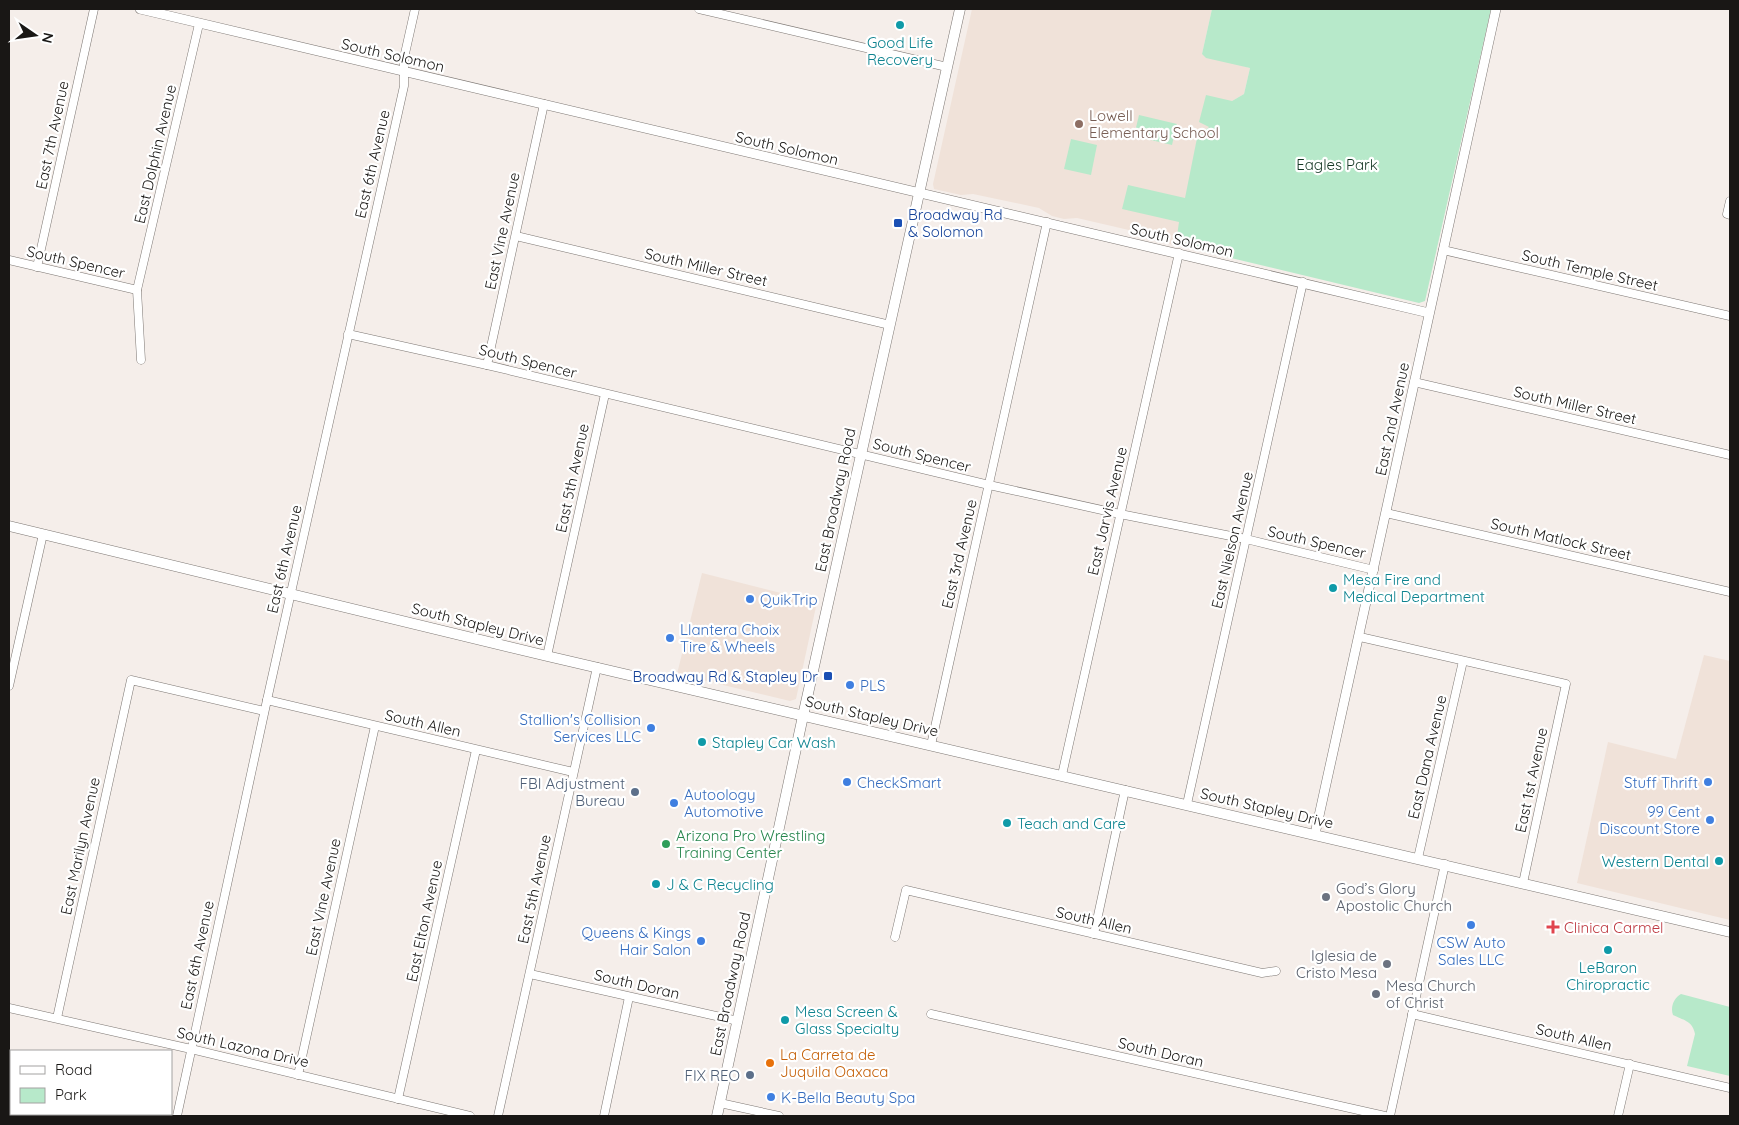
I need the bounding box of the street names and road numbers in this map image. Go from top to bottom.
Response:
street label: South Solomon [340,34,446,76]
street label: East 7th Avenue [31,79,73,191]
street label: East Dolphin Avenue [130,83,180,225]
street label: East 6th Avenue [350,108,394,220]
street label: South Solomon [734,127,840,169]
street label: East Vine Avenue [480,171,524,291]
street label: South Solomon [1129,219,1235,261]
street label: South Spencer [25,241,127,283]
street label: South Miller Street [643,244,769,290]
street label: South Temple Street [1520,245,1660,295]
street label: South Spencer [477,340,579,382]
street label: East 2nd Avenue [1371,361,1413,477]
street label: South Miller Street [1512,382,1638,428]
street label: East 5th Avenue [551,422,593,534]
street label: East Broadway Road [810,426,860,574]
street label: South Spencer [871,434,973,476]
street label: East Jarvis Avenue [1083,445,1131,577]
street label: East Nielson Avenue [1207,470,1257,610]
street label: East 3rd Avenue [937,497,981,611]
street label: East 6th Avenue [262,503,306,615]
street label: South Matlock Street [1489,514,1633,564]
street label: South Spencer [1266,521,1368,563]
street label: South Stapley Drive [410,598,546,650]
street label: South Stapley Drive [804,691,940,741]
street label: East Dana Avenue [1403,693,1451,821]
street label: South Allen [383,705,463,741]
street label: East 1st Avenue [1511,726,1551,834]
street label: East Marilyn Avenue [56,775,104,917]
street label: South Stapley Drive [1199,783,1335,833]
street label: East 5th Avenue [513,833,555,945]
street label: East Vine Avenue [301,837,345,957]
street label: East Elton Avenue [402,858,446,984]
street label: East 6th Avenue [176,899,218,1011]
street label: South Allen [1054,902,1134,938]
street label: East Broadway Road [705,910,755,1058]
street label: South Doran [592,965,682,1003]
street label: South Allen [1534,1019,1614,1055]
street label: South Lazona Drive [175,1023,311,1071]
street label: South Doran [1116,1033,1206,1071]

